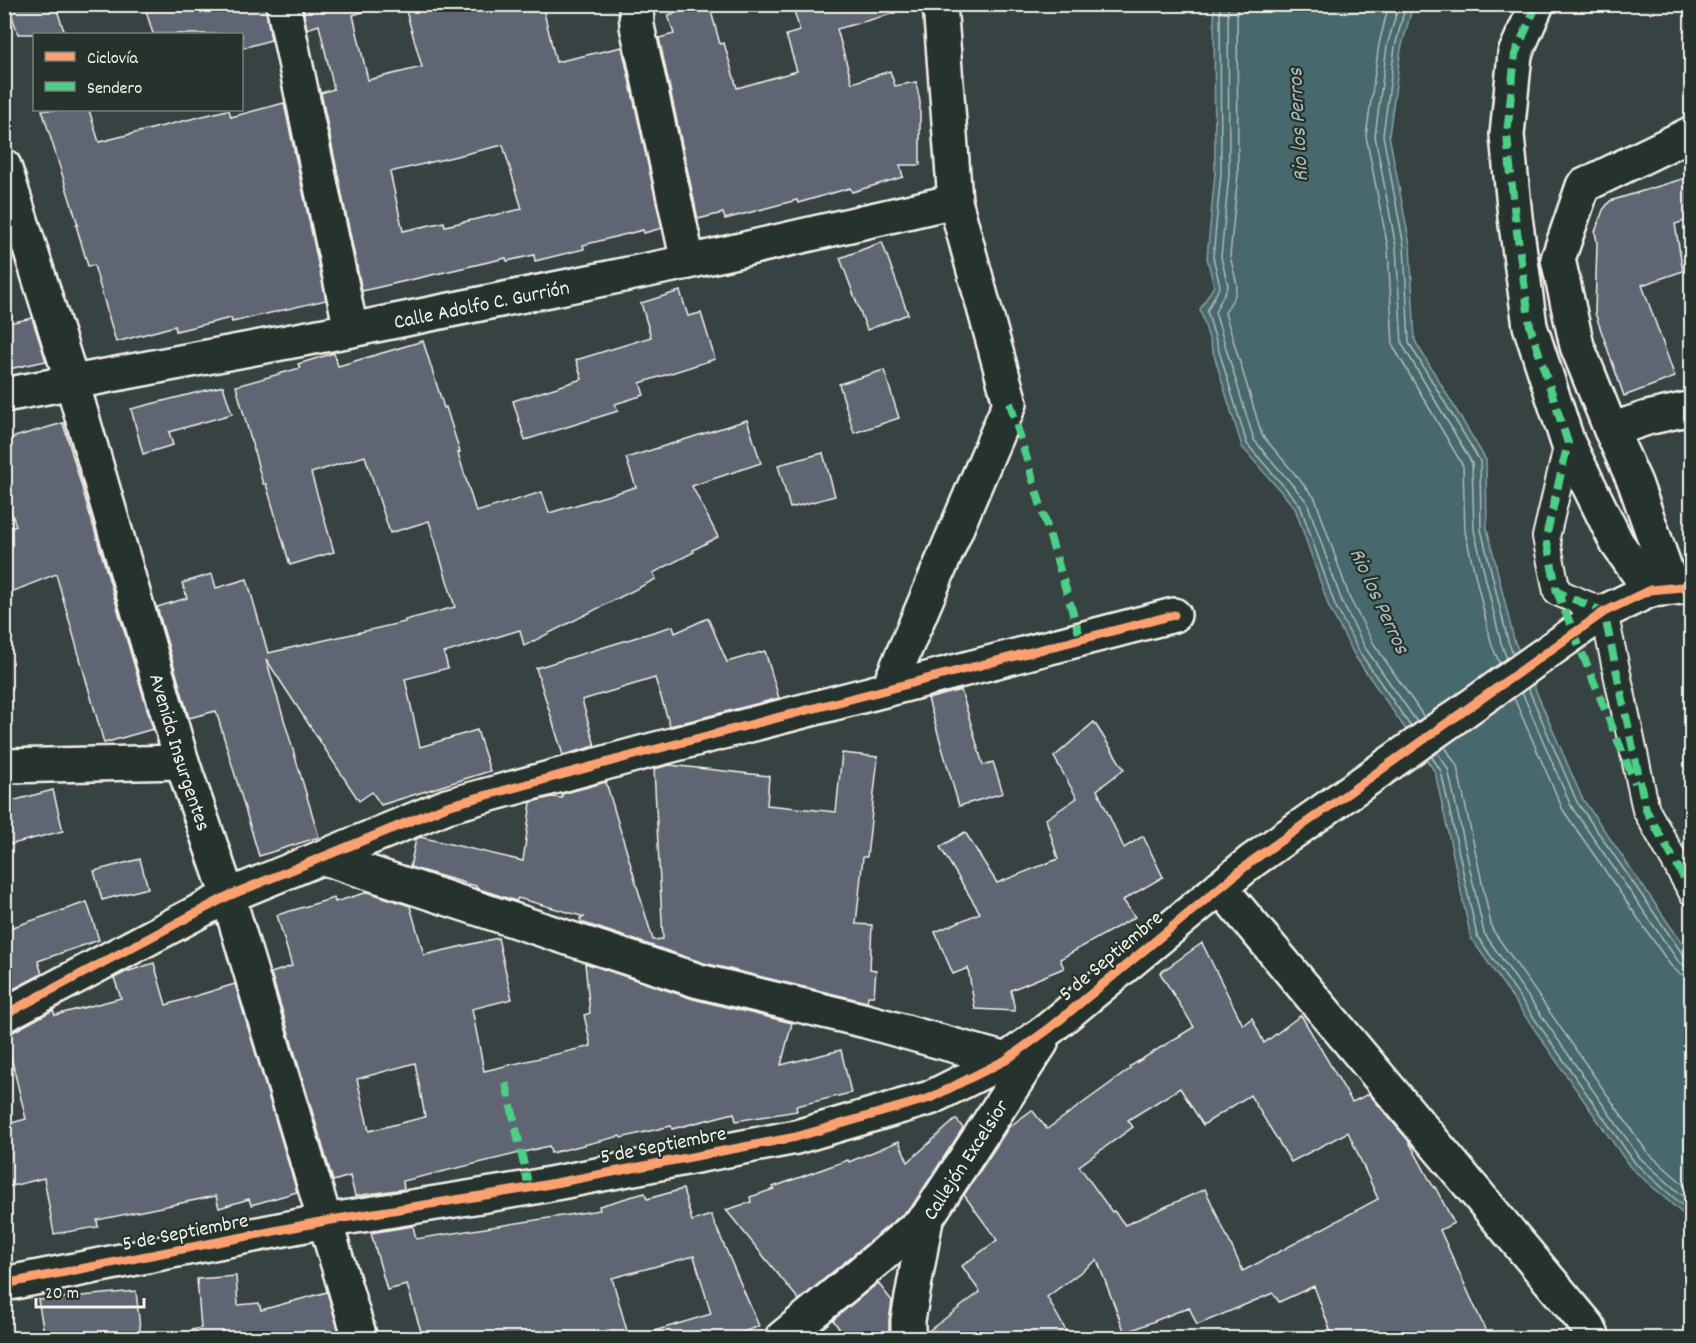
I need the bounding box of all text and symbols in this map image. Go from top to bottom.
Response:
legend [33,33,243,111]
text: Ciclovía [87,47,139,72]
water label: Rio los Perros [1281,66,1318,183]
text: Sendero [87,77,142,102]
street label: Calle Adolfo C. Gurrión [392,274,572,339]
water label: Rio los Perros [1340,543,1416,660]
street label: Avenida Insurgentes [139,670,217,836]
street label: 5 de Septiembre [1053,905,1171,1010]
street label: Callejón Excelsior [917,1094,1018,1227]
street label: 5 de Septiembre [598,1120,729,1174]
street label: 5 de Septiembre [120,1207,251,1261]
scale bar [36,1271,144,1309]
text: 20 m [45,1282,79,1307]

